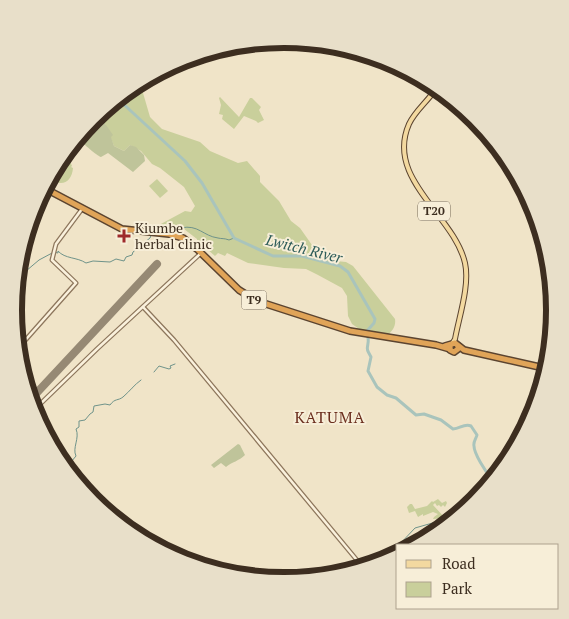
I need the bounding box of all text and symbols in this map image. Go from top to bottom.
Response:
road number: T20 [418,202,450,220]
place label: Kiumbe herbal clinic [135,218,212,253]
marker: Kiumbe herbal clinic [117,229,131,243]
water label: Lwitch River [263,229,346,267]
road number: T9 [242,290,266,310]
district label: KATUMA [294,406,366,428]
legend [396,544,559,609]
text: Road [442,553,475,573]
text: Park [442,578,472,598]

